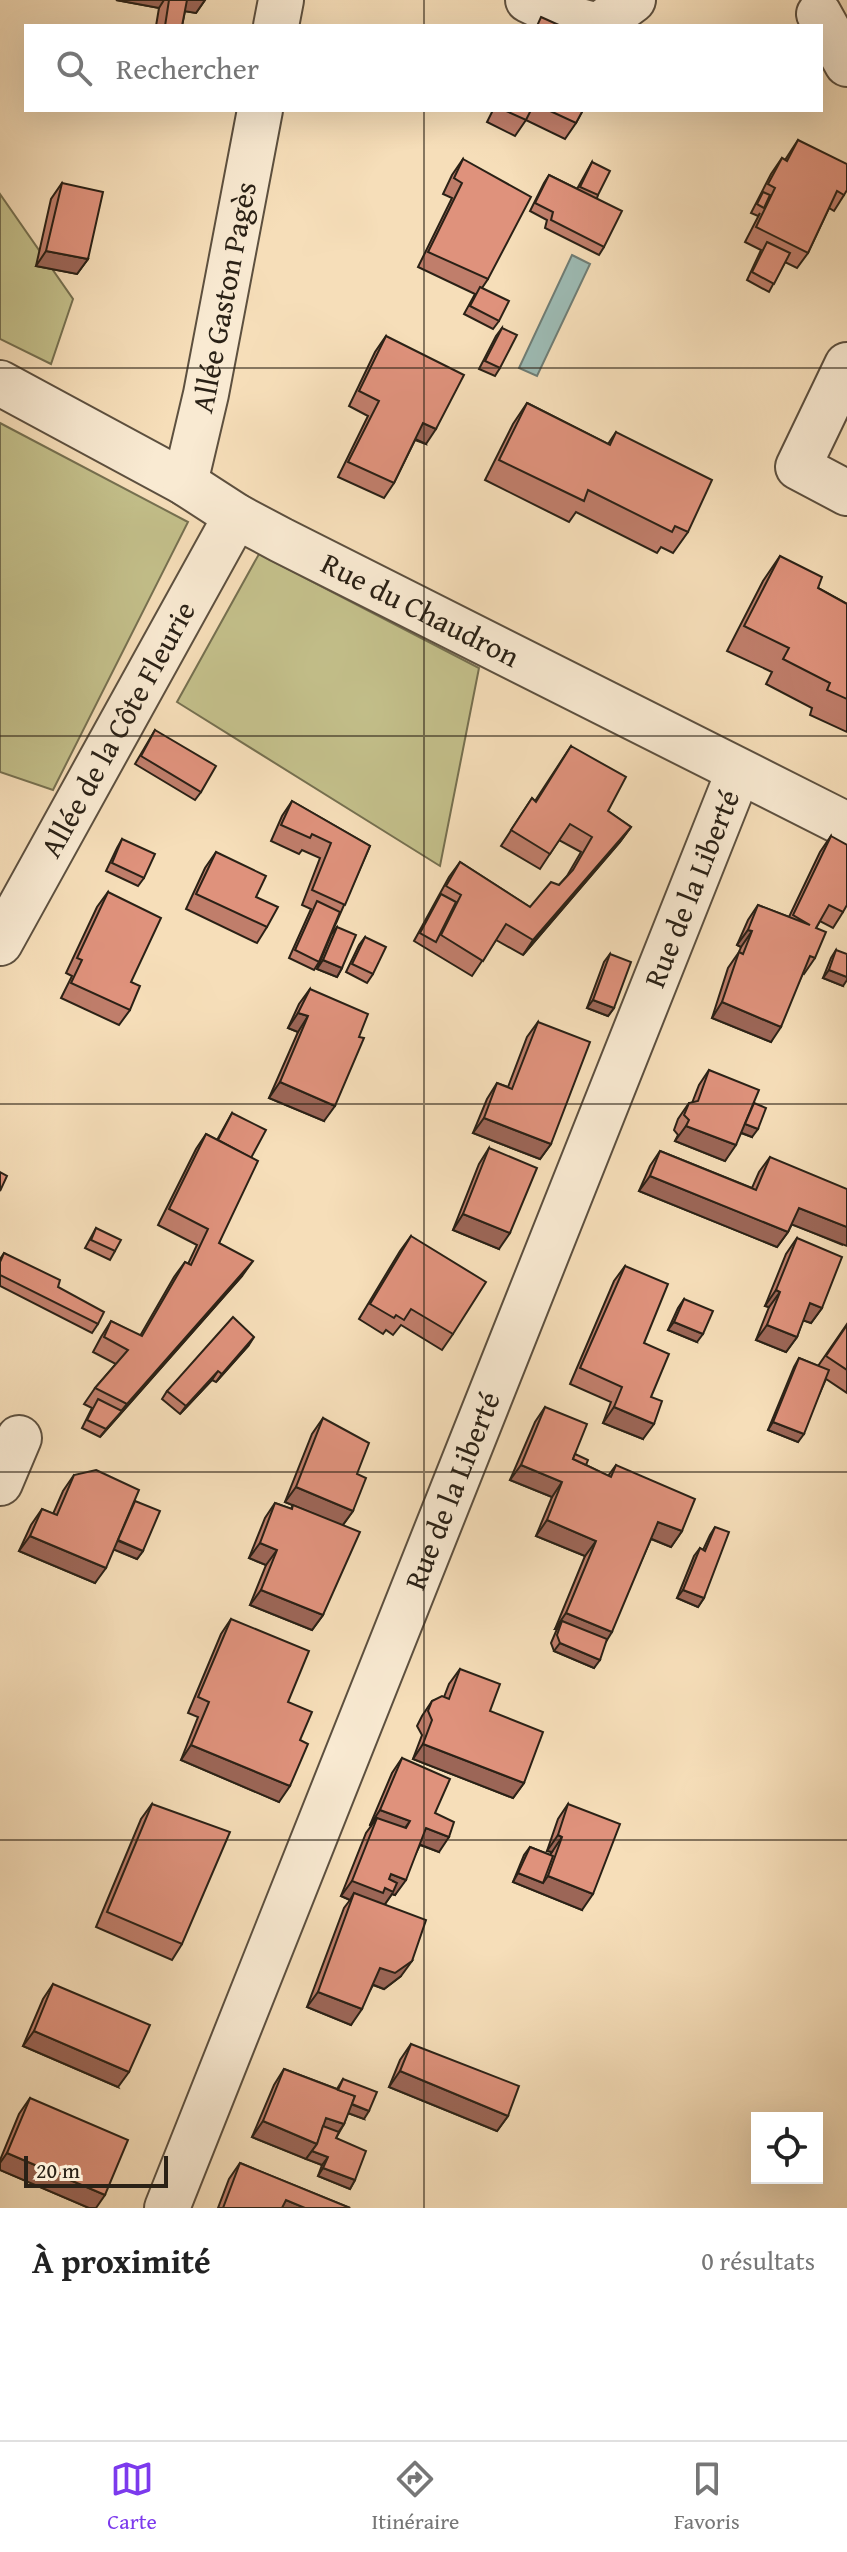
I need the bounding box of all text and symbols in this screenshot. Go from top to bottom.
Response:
search box [24,24,823,112]
icon: search [52,46,96,90]
text: Rechercher [116,46,259,90]
street label: Allée Gaston Pagès [179,178,267,417]
street label: Rue du Chaudron [314,541,528,678]
street label: Allée de la Côte Fleurie [28,593,206,865]
street label: Rue de la Liberté [632,783,750,994]
street label: Rue de la Liberté [392,1385,511,1596]
map controls [751,2112,823,2184]
button: locate [751,2112,823,2184]
scale bar [24,2152,168,2188]
text: 20 m [36,2154,80,2186]
text: À proximité [32,2236,211,2285]
text: 0 résultats [701,2241,815,2280]
tab: Carte [107,2457,157,2537]
tab: Itinéraire [371,2457,459,2537]
tab: Favoris [674,2457,740,2537]

